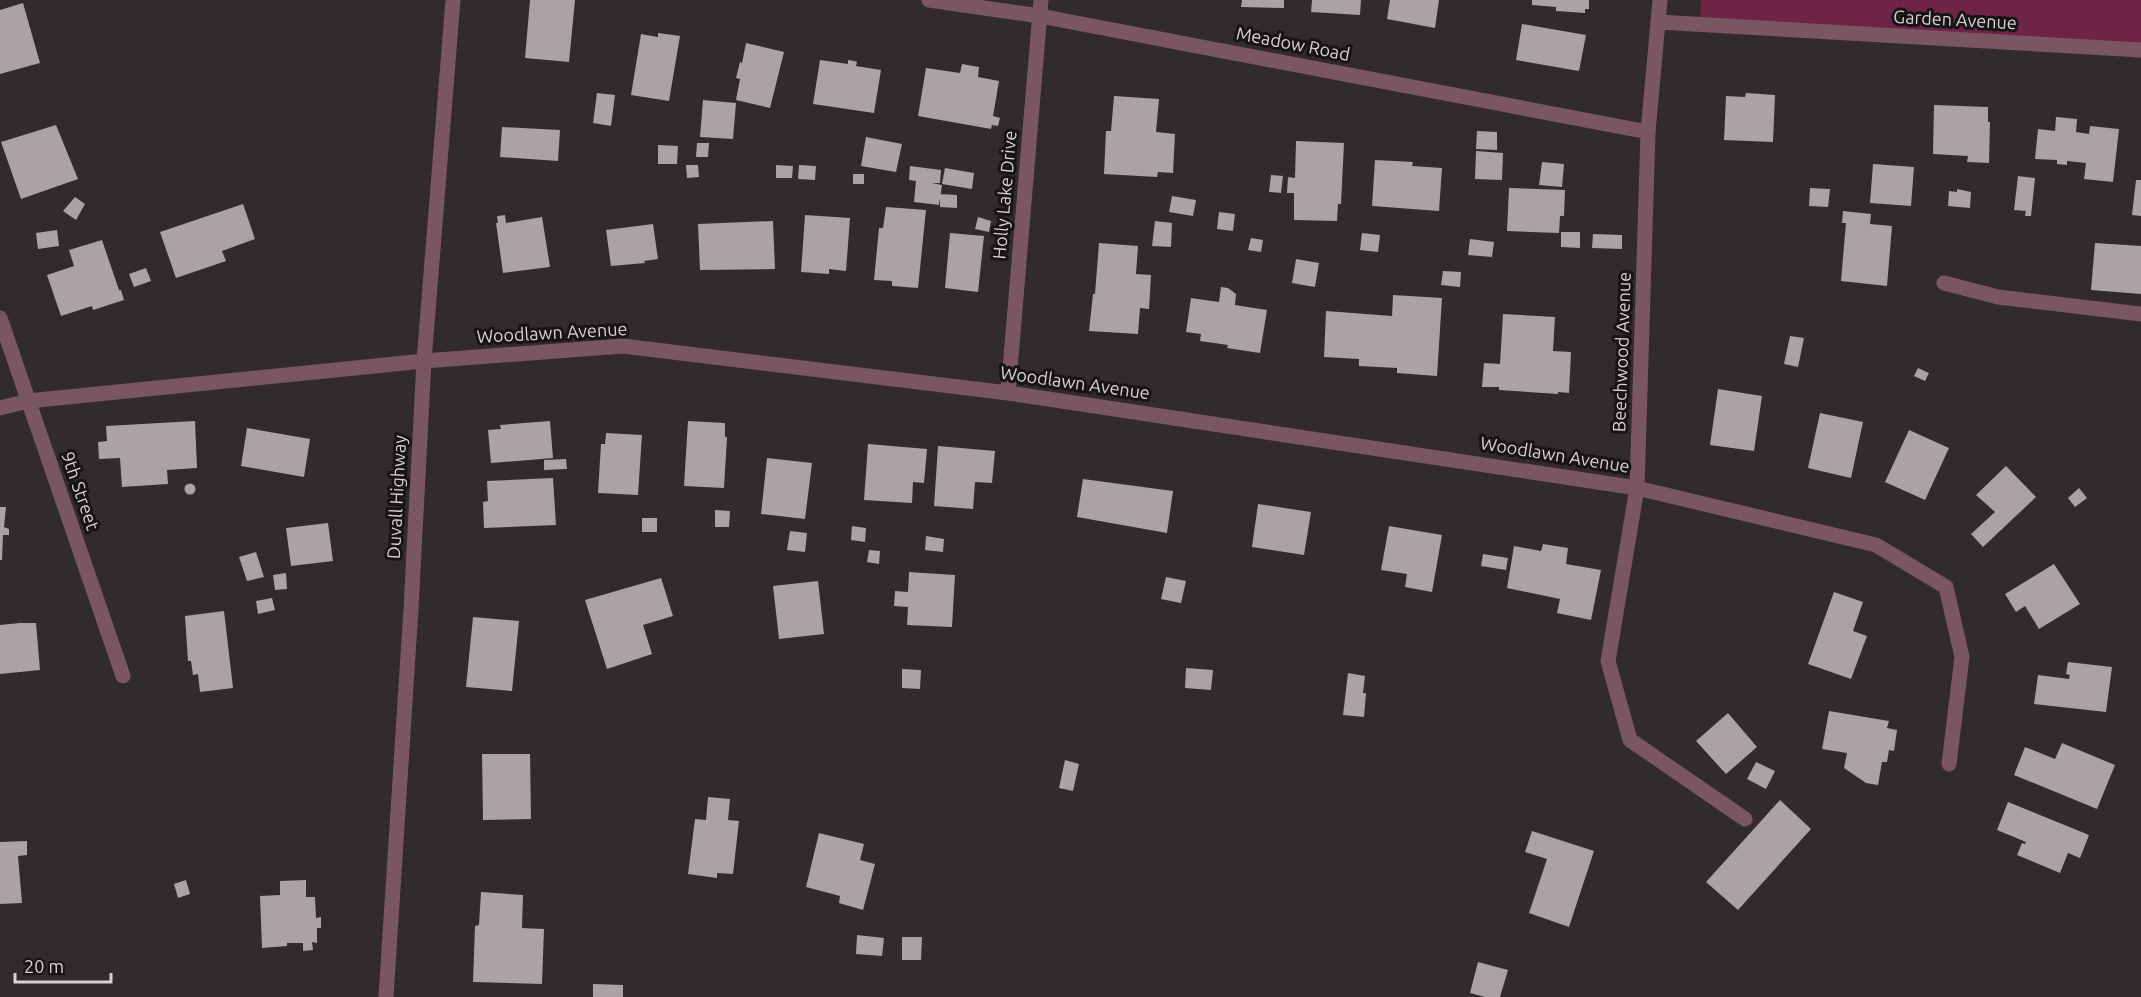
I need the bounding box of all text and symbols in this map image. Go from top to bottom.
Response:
street label: Garden Avenue [1893,6,2017,32]
street label: Meadow Road [1235,22,1352,64]
street label: Holly Lake Drive [988,130,1020,260]
street label: Beechwood Avenue [1608,272,1634,432]
street label: Woodlawn Avenue [476,318,628,346]
street label: Woodlawn Avenue [999,362,1151,402]
street label: Woodlawn Avenue [1479,432,1631,476]
street label: Duvall Highway [383,434,409,559]
street label: 9th Street [58,449,104,533]
scale bar [15,946,111,984]
text: 20 m [24,956,64,976]

